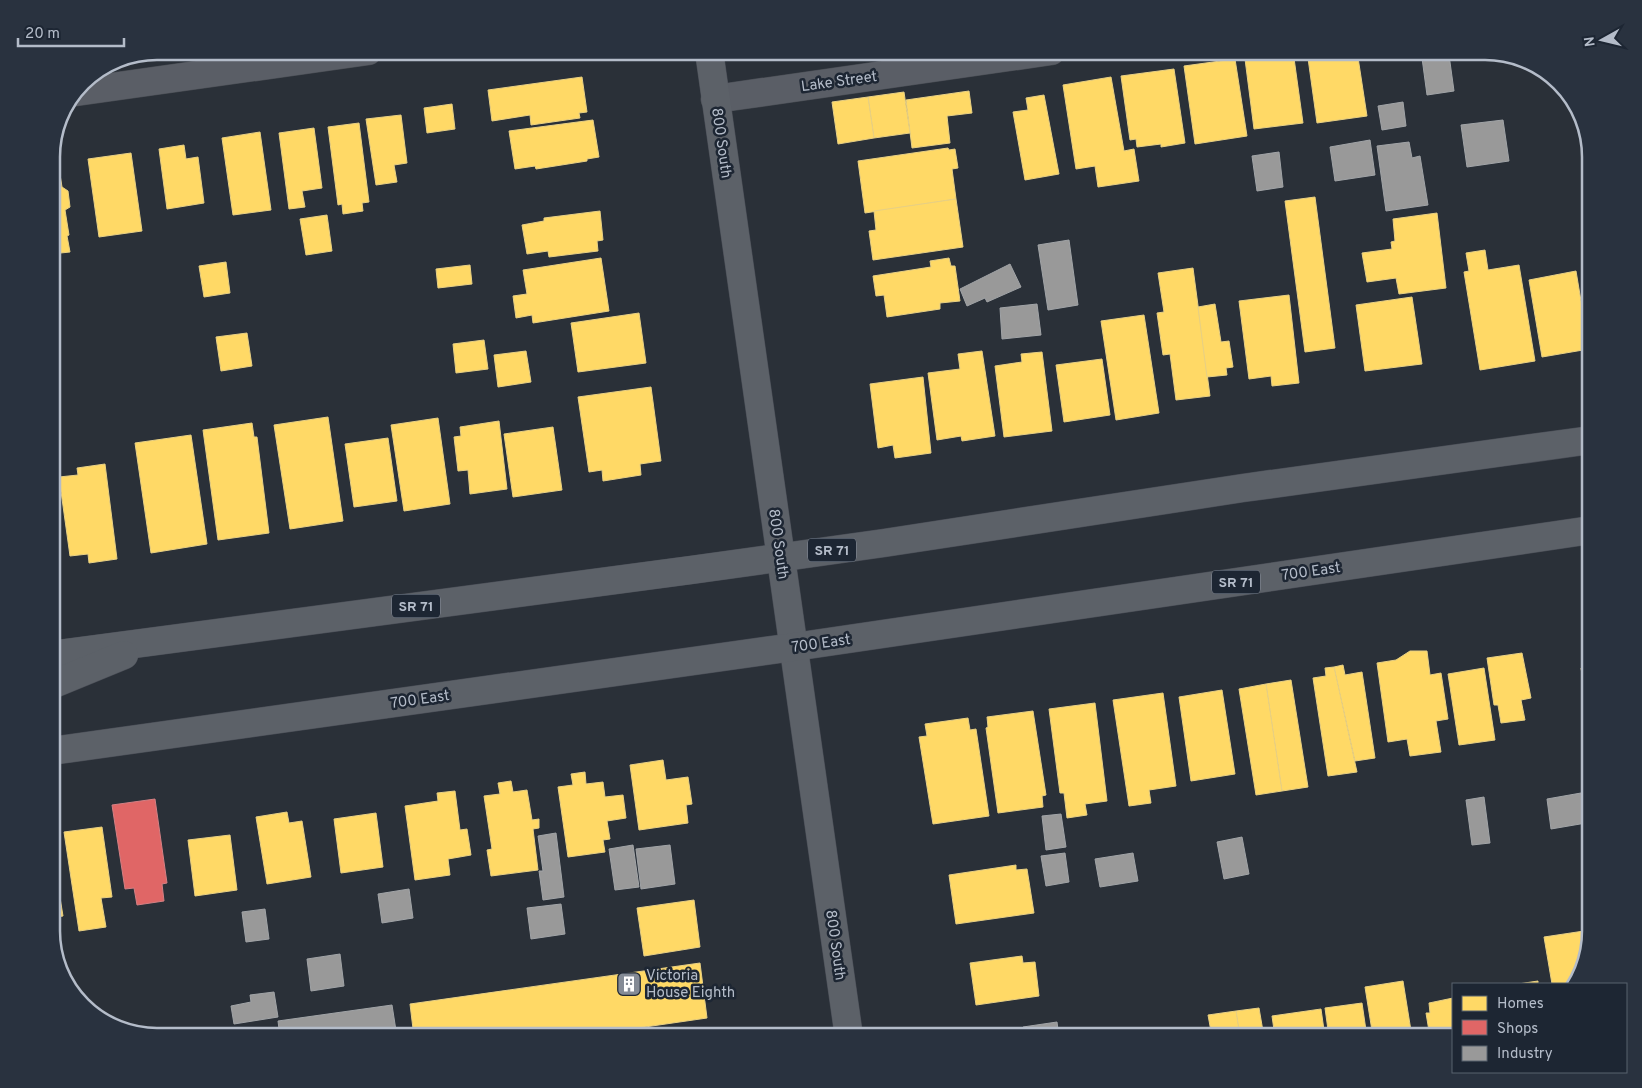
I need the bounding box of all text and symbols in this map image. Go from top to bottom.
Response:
scale bar [18,15,124,47]
north arrow [1577,15,1627,65]
text: 20 m [25,25,60,44]
text: N [1581,35,1600,48]
street label: Lake Street [800,68,879,97]
street label: 800 South [706,107,735,180]
street label: 800 South [763,508,792,581]
road number: SR 71 [808,538,856,562]
street label: 700 East [1280,559,1342,586]
road number: SR 71 [1212,570,1260,594]
road number: SR 71 [392,594,440,618]
street label: 700 East [790,631,852,658]
street label: 700 East [389,687,451,714]
street label: 800 South [820,909,849,982]
place label: Victoria House Eighth [646,967,735,1003]
building icon: Victoria House Eighth [616,971,642,997]
legend [1452,983,1627,1073]
text: Homes [1497,995,1544,1014]
text: Shops [1497,1020,1538,1039]
text: Industry [1497,1045,1553,1064]

